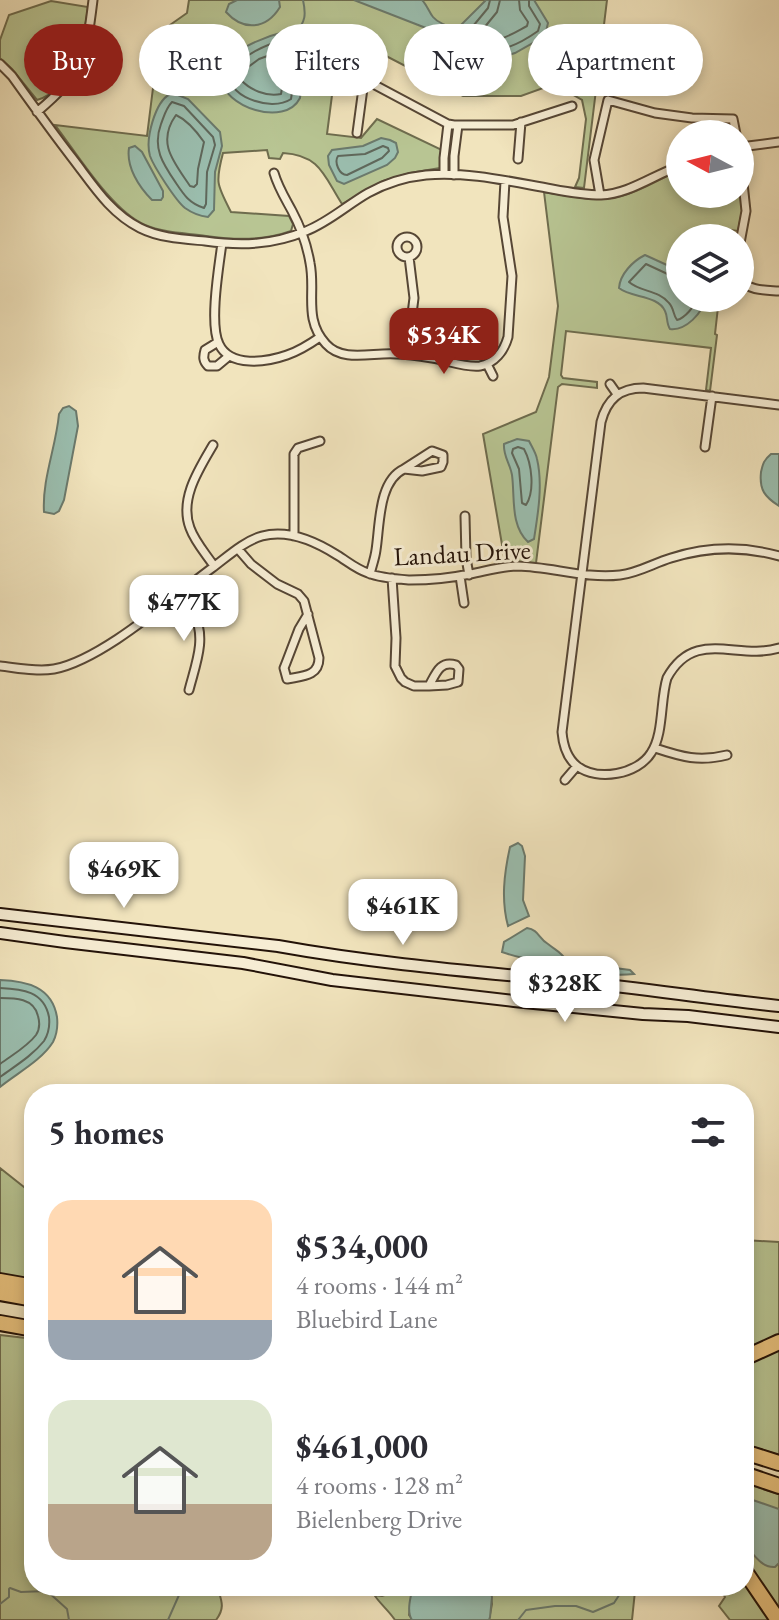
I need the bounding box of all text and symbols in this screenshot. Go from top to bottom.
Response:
chip: Buy [24,24,123,96]
chip: Rent [139,24,250,96]
chip: Filters [266,24,388,96]
chip: New [404,24,512,96]
chip: Apartment [528,24,703,96]
north arrow [666,120,754,208]
map controls [666,120,754,312]
button: layers [666,224,754,312]
pin: $534K [388,308,500,376]
text: $534K [407,317,481,351]
street label: Landau Drive [393,532,531,574]
pin: $477K [128,575,240,643]
text: $477K [147,584,221,618]
pin: $469K [68,842,180,910]
text: $469K [87,851,161,885]
pin: $461K [347,879,459,947]
text: $461K [366,888,440,922]
pin: $328K [509,956,621,1024]
text: $328K [528,965,602,999]
text: 5 homes [48,1110,164,1154]
icon: filters [686,1110,730,1154]
text: $534,000 [296,1224,428,1268]
icon: home [112,1232,208,1328]
text: 4 rooms · 144 m² [296,1268,463,1302]
text: Bluebird Lane [296,1302,438,1336]
text: $461,000 [296,1424,428,1468]
icon: home [112,1432,208,1528]
text: 4 rooms · 128 m² [296,1468,463,1502]
text: Bielenberg Drive [296,1502,462,1536]

